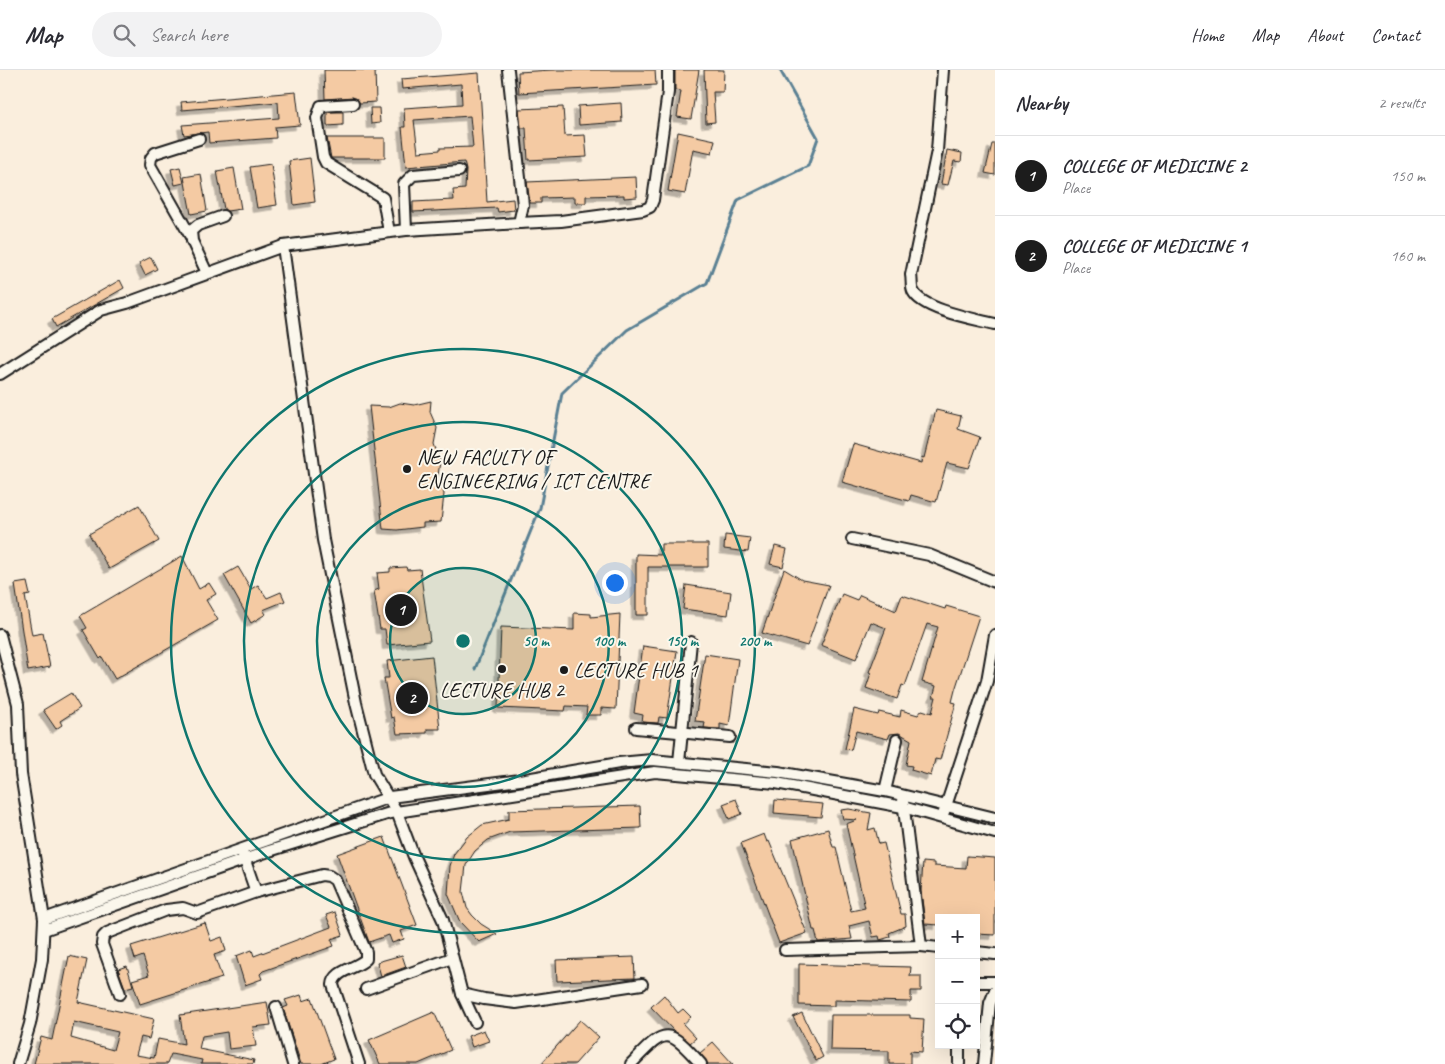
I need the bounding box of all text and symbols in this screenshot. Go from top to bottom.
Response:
search box [92,12,442,57]
text: Map [25,20,62,50]
icon: search [110,21,138,49]
text: Search here [150,23,228,47]
text: Home [1191,24,1224,46]
text: Map [1252,24,1279,46]
text: About [1307,24,1343,46]
text: Contact [1371,24,1420,46]
text: Nearby [1015,90,1068,116]
text: 2 results [1378,93,1425,113]
text: COLLEGE OF MEDICINE 2 [1062,154,1247,178]
text: 1 [1027,166,1035,186]
text: 150 m [1391,166,1425,186]
text: Place [1062,178,1090,198]
text: COLLEGE OF MEDICINE 1 [1062,234,1247,258]
text: 2 [1027,246,1035,266]
text: 160 m [1391,246,1425,266]
text: Place [1062,258,1090,278]
place label: NEW FACULTY OF ENGINEERING / ICT CENTRE [417,444,652,494]
marker: NEW FACULTY OF ENGINEERING / ICT CENTRE [401,463,413,475]
your location [602,570,628,596]
pin: 1 [385,591,417,629]
centre of rings [454,632,472,650]
text: 50 m [523,632,550,651]
text: 100 m [593,632,627,651]
text: 150 m [666,632,700,651]
text: 200 m [739,632,773,651]
place label: LECTURE HUB 1 [574,657,700,683]
marker: LECTURE HUB 2 [496,663,508,675]
marker: LECTURE HUB 1 [558,664,570,676]
place label: LECTURE HUB 2 [440,677,566,703]
pin: 2 [396,679,428,717]
map controls [935,914,980,1049]
button: + [935,914,980,959]
button: − [935,959,980,1004]
button: locate [935,1004,980,1049]

